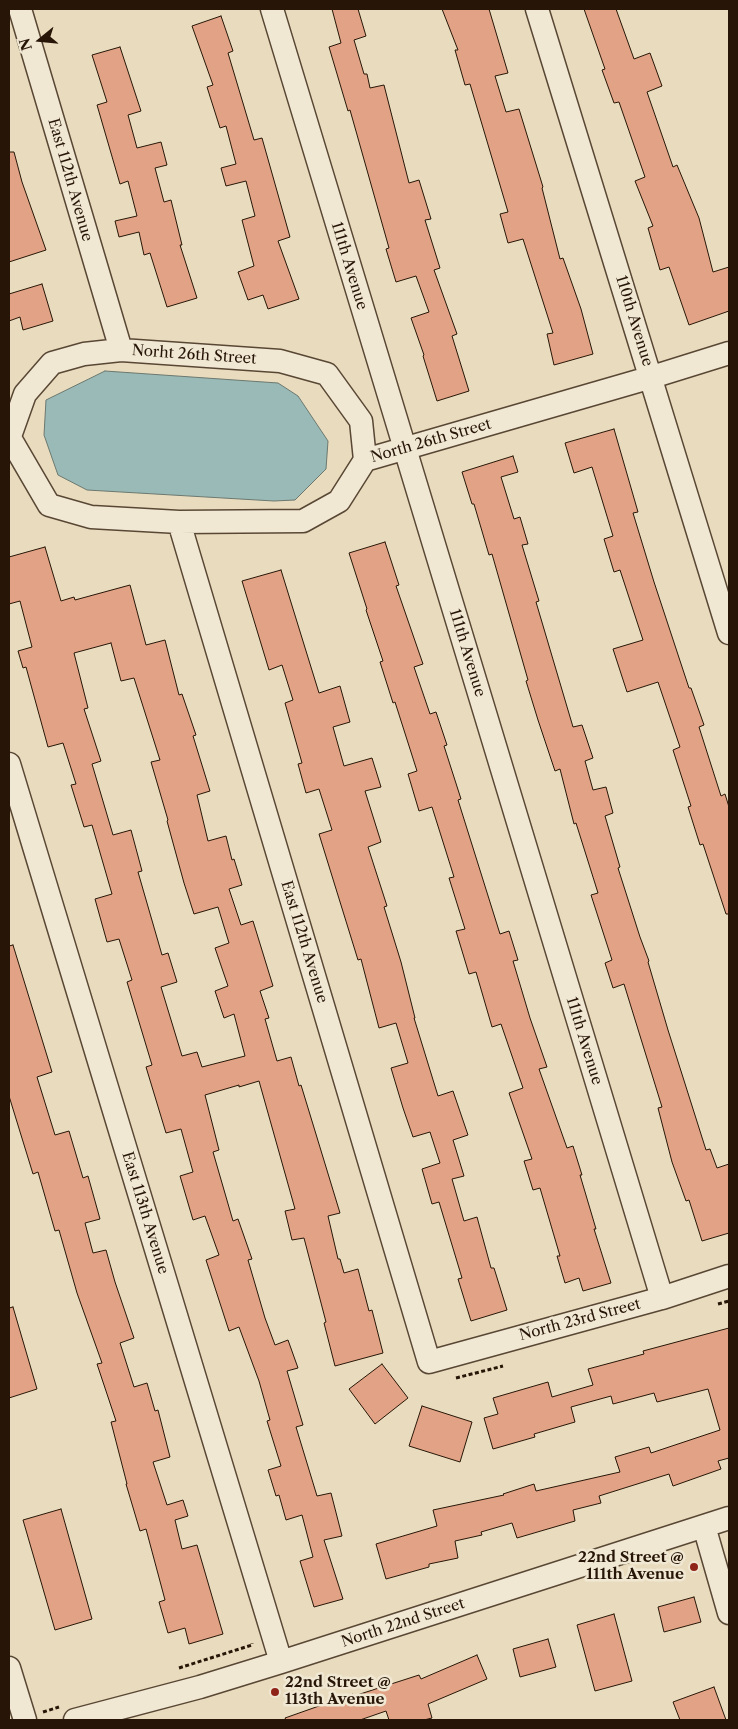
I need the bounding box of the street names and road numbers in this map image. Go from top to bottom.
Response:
street label: East 112th Avenue [44,116,96,244]
street label: 111th Avenue [327,220,371,312]
street label: 110th Avenue [612,273,656,369]
street label: Norht 26th Street [131,342,257,368]
street label: North 26th Street [369,415,493,467]
street label: 111th Avenue [445,607,489,699]
street label: East 112th Avenue [277,879,331,1005]
street label: 111th Avenue [562,995,606,1087]
street label: East 113th Avenue [118,1150,172,1276]
street label: North 23rd Street [517,1295,643,1345]
street label: North 22nd Street [339,1595,467,1651]

